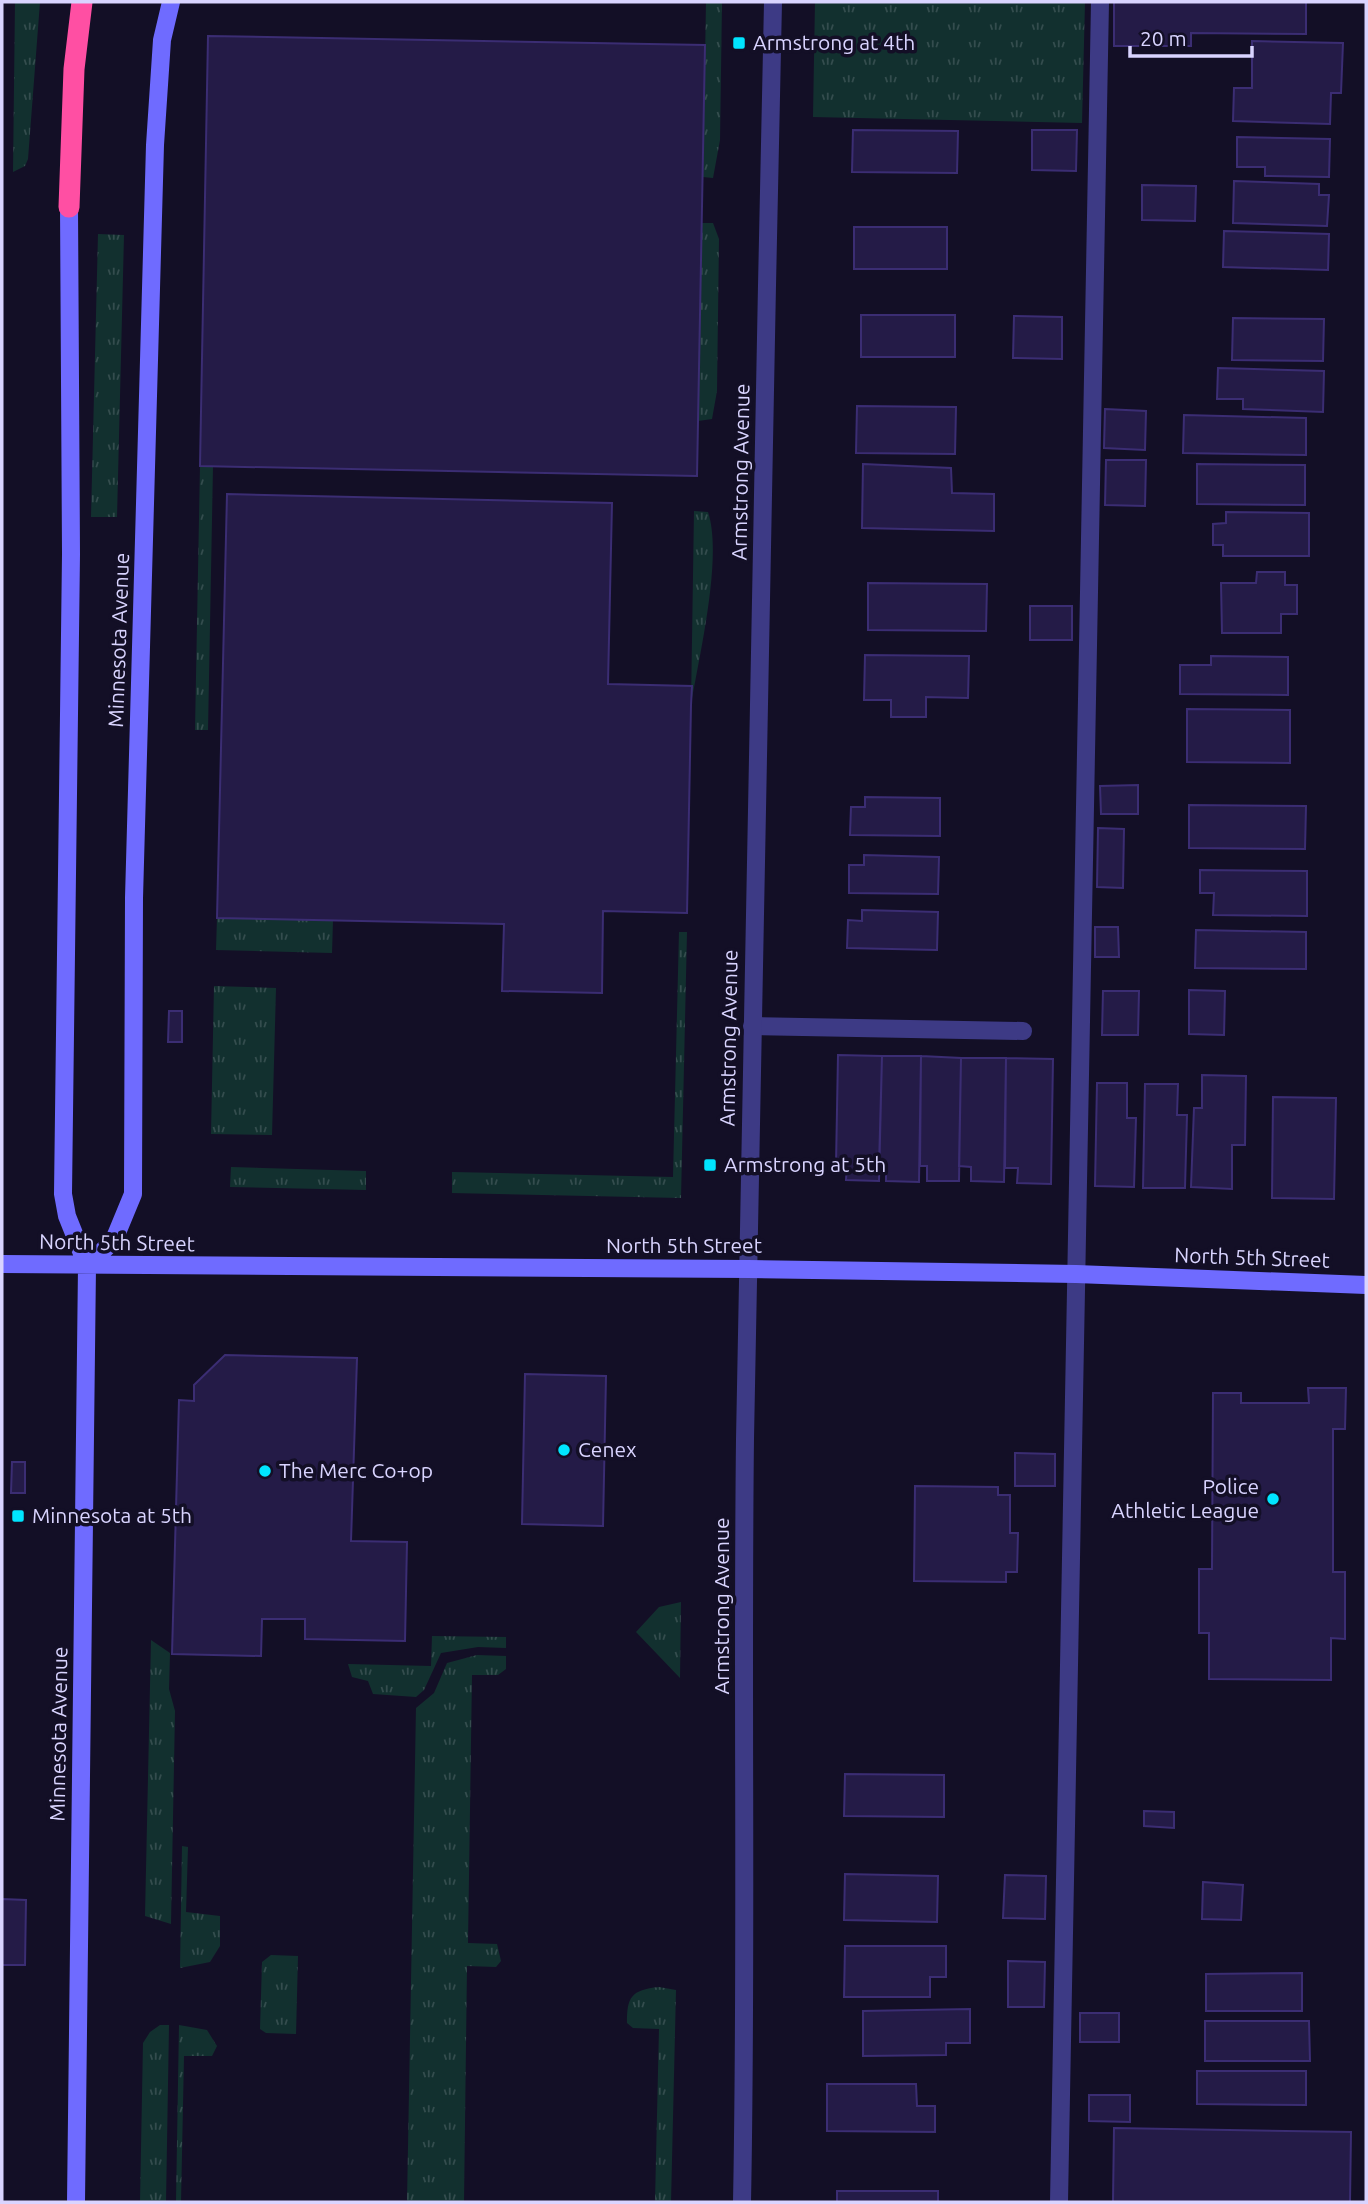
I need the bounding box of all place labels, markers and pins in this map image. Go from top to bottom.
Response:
place label: Armstrong at 4th [753,30,915,54]
marker: Armstrong at 4th [731,35,747,51]
place label: Armstrong at 5th [724,1152,886,1176]
marker: Armstrong at 5th [702,1157,718,1173]
place label: Cenex [578,1437,637,1461]
marker: Cenex [556,1442,572,1458]
place label: The Merc Co+op [279,1458,433,1482]
marker: The Merc Co+op [257,1463,273,1479]
place label: Police Athletic League [1111,1474,1259,1522]
marker: Police Athletic League [1265,1491,1281,1507]
place label: Minnesota at 5th [32,1503,192,1527]
marker: Minnesota at 5th [10,1508,26,1524]

